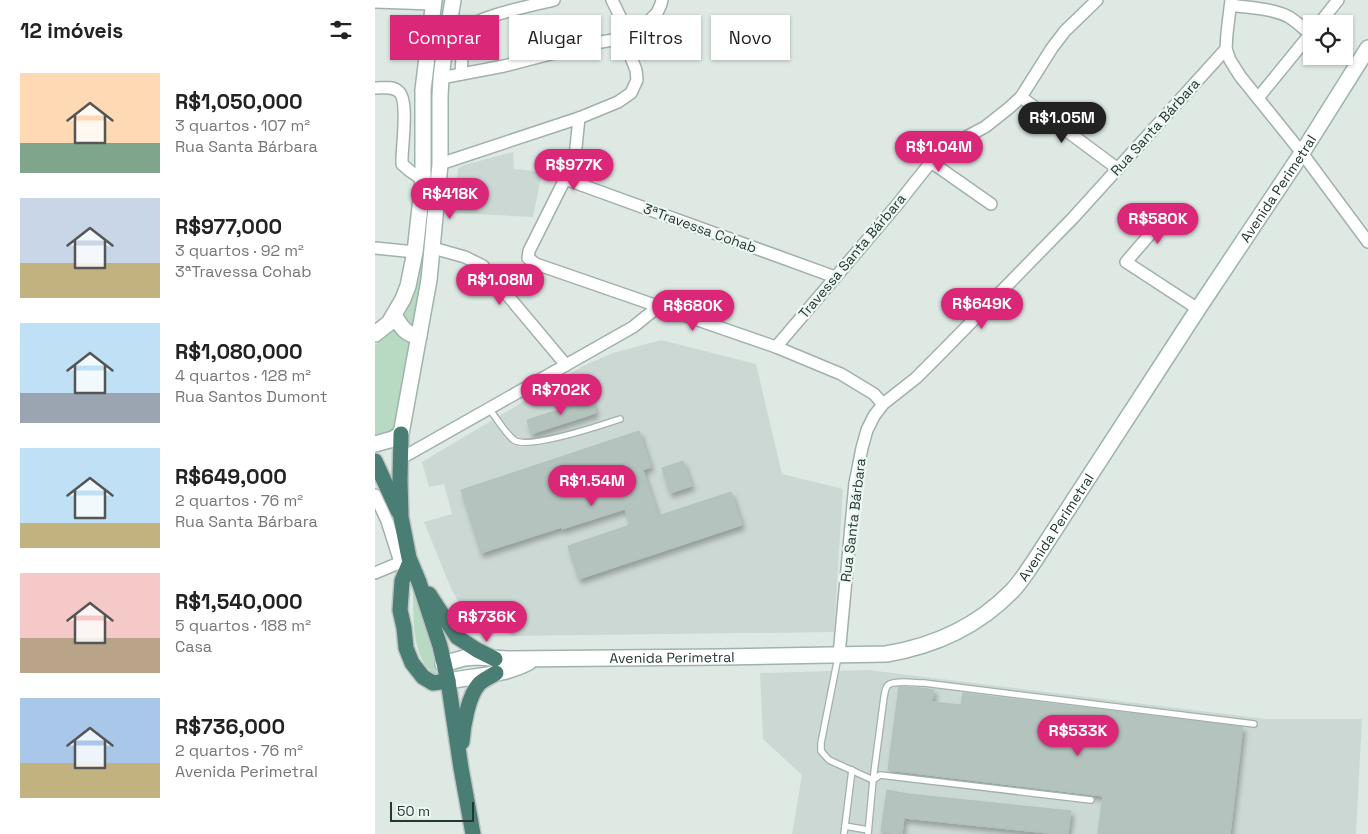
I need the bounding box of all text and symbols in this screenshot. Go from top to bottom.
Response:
chip: Comprar [390,15,499,60]
chip: Alugar [509,15,601,60]
chip: Filtros [611,15,701,60]
chip: Novo [711,15,790,60]
map controls [1303,15,1353,65]
button: locate [1303,15,1353,65]
icon: filters [327,16,355,44]
text: 12 imóveis [20,17,123,44]
street label: Rua Santa Bárbara [1107,75,1203,179]
text: R$1,050,000 [175,88,303,115]
icon: home [60,93,120,153]
pin: R$1.05M [1016,102,1108,144]
text: R$1.05M [1029,107,1095,128]
text: 3 quartos · 107 m² [175,115,310,136]
pin: R$1.04M [893,130,985,173]
street label: Avenida Perimetral [1236,131,1320,246]
text: Rua Santa Bárbara [175,136,318,157]
text: R$1.04M [906,136,972,157]
pin: R$977K [533,148,615,191]
text: R$977K [545,154,603,175]
pin: R$418K [409,178,491,220]
text: R$418K [422,183,478,204]
street label: Travessa Santa Bárbara [794,190,910,322]
street label: 3ªTravessa Cohab [641,199,759,257]
pin: R$580K [1117,202,1199,245]
text: R$580K [1128,208,1188,229]
text: R$977,000 [175,213,282,240]
icon: home [60,218,120,278]
text: 3 quartos · 92 m² [175,240,304,261]
text: 3ªTravessa Cohab [175,261,311,282]
pin: R$1.08M [454,264,546,306]
text: R$1.08M [467,269,533,290]
pin: R$649K [941,288,1023,330]
pin: R$680K [652,290,734,332]
text: R$649K [952,293,1012,314]
text: R$680K [663,295,723,316]
text: R$1,080,000 [175,338,303,365]
icon: home [60,343,120,403]
text: 4 quartos · 128 m² [175,365,311,386]
pin: R$702K [520,374,602,416]
text: R$702K [532,379,590,400]
text: Rua Santos Dumont [175,386,327,407]
street label: Rua Santa Bárbara [836,457,870,583]
text: R$649,000 [175,463,287,490]
pin: R$1.54M [546,464,638,507]
icon: home [60,468,120,528]
text: R$1.54M [559,470,625,491]
street label: Avenida Perimetral [1014,470,1098,585]
text: 2 quartos · 76 m² [175,490,303,511]
text: Rua Santa Bárbara [175,511,318,532]
text: R$1,540,000 [175,588,303,615]
icon: home [60,593,120,653]
pin: R$736K [446,600,528,643]
text: R$736K [458,606,516,627]
text: 5 quartos · 188 m² [175,615,311,636]
text: Casa [175,636,212,657]
street label: Avenida Perimetral [609,648,735,667]
text: R$736,000 [175,713,285,740]
pin: R$533K [1037,714,1119,757]
icon: home [60,718,120,778]
text: R$533K [1049,720,1107,741]
text: 2 quartos · 76 m² [175,740,303,761]
text: Avenida Perimetral [175,761,318,782]
scale bar [390,799,474,822]
text: 50 m [397,802,430,820]

